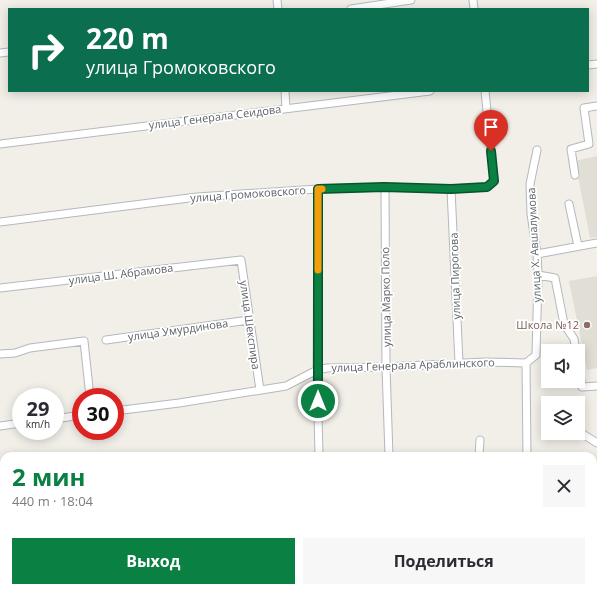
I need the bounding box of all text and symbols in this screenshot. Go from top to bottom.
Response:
text: 220 m [86,19,169,57]
icon: right [20,24,72,76]
text: улица Громоковского [86,55,276,79]
street label: улица Генерала Сеидова [148,101,282,132]
pin [474,110,508,151]
icon: arrive [480,116,502,138]
street label: улица Громоковского [190,182,307,205]
street label: улица Х. Авшалумова [523,187,544,303]
street label: улица Пирогова [445,232,464,320]
street label: улица Марко Поло [377,246,394,347]
street label: улица Ш. Абрамова [68,260,174,287]
street label: улица Шекспира [237,279,264,370]
street label: улица Умурдинова [127,315,229,344]
place label: Школа №12 [516,317,579,332]
marker: Школа №12 [582,320,592,330]
map controls [541,344,585,440]
button: sound [541,344,585,388]
street label: улица Генерала Араблинского [331,354,495,375]
position arrow [297,380,339,422]
speed limit sign: 30 [72,388,124,440]
text: 29 [27,395,49,422]
button: layers [541,396,585,440]
text: km/h [26,417,50,431]
text: 2 мин [12,460,85,493]
button: close [543,465,585,507]
text: 440 m · 18:04 [12,492,93,510]
button: Выход [12,538,295,584]
button: Поделиться [303,538,585,584]

